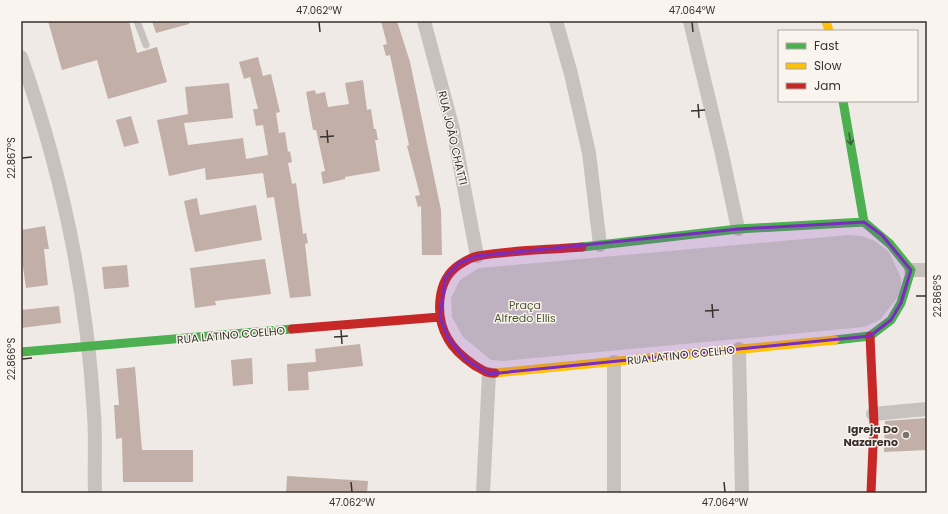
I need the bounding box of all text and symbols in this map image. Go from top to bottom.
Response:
text: 47.062°W [296,3,342,18]
text: 47.064°W [669,3,716,18]
legend [778,30,918,102]
text: Fast [814,37,839,54]
text: Slow [814,57,842,74]
text: Jam [814,77,841,94]
street label: RUA JOÃO CHATTI [434,89,472,187]
one-way arrow [846,132,854,145]
text: 22.867°S [4,137,19,179]
text: 22.866°S [930,275,945,317]
park label: Praça Alfredo Ellis [494,297,556,326]
street label: RUA LATINO COELHO [176,322,286,348]
text: 22.866°S [4,338,19,380]
street label: RUA LATINO COELHO [626,341,736,369]
place label: Igreja Do Nazareno [843,421,898,450]
marker: Igreja Do Nazareno [901,430,911,440]
text: 47.062°W [329,495,375,510]
text: 47.064°W [702,495,749,510]

